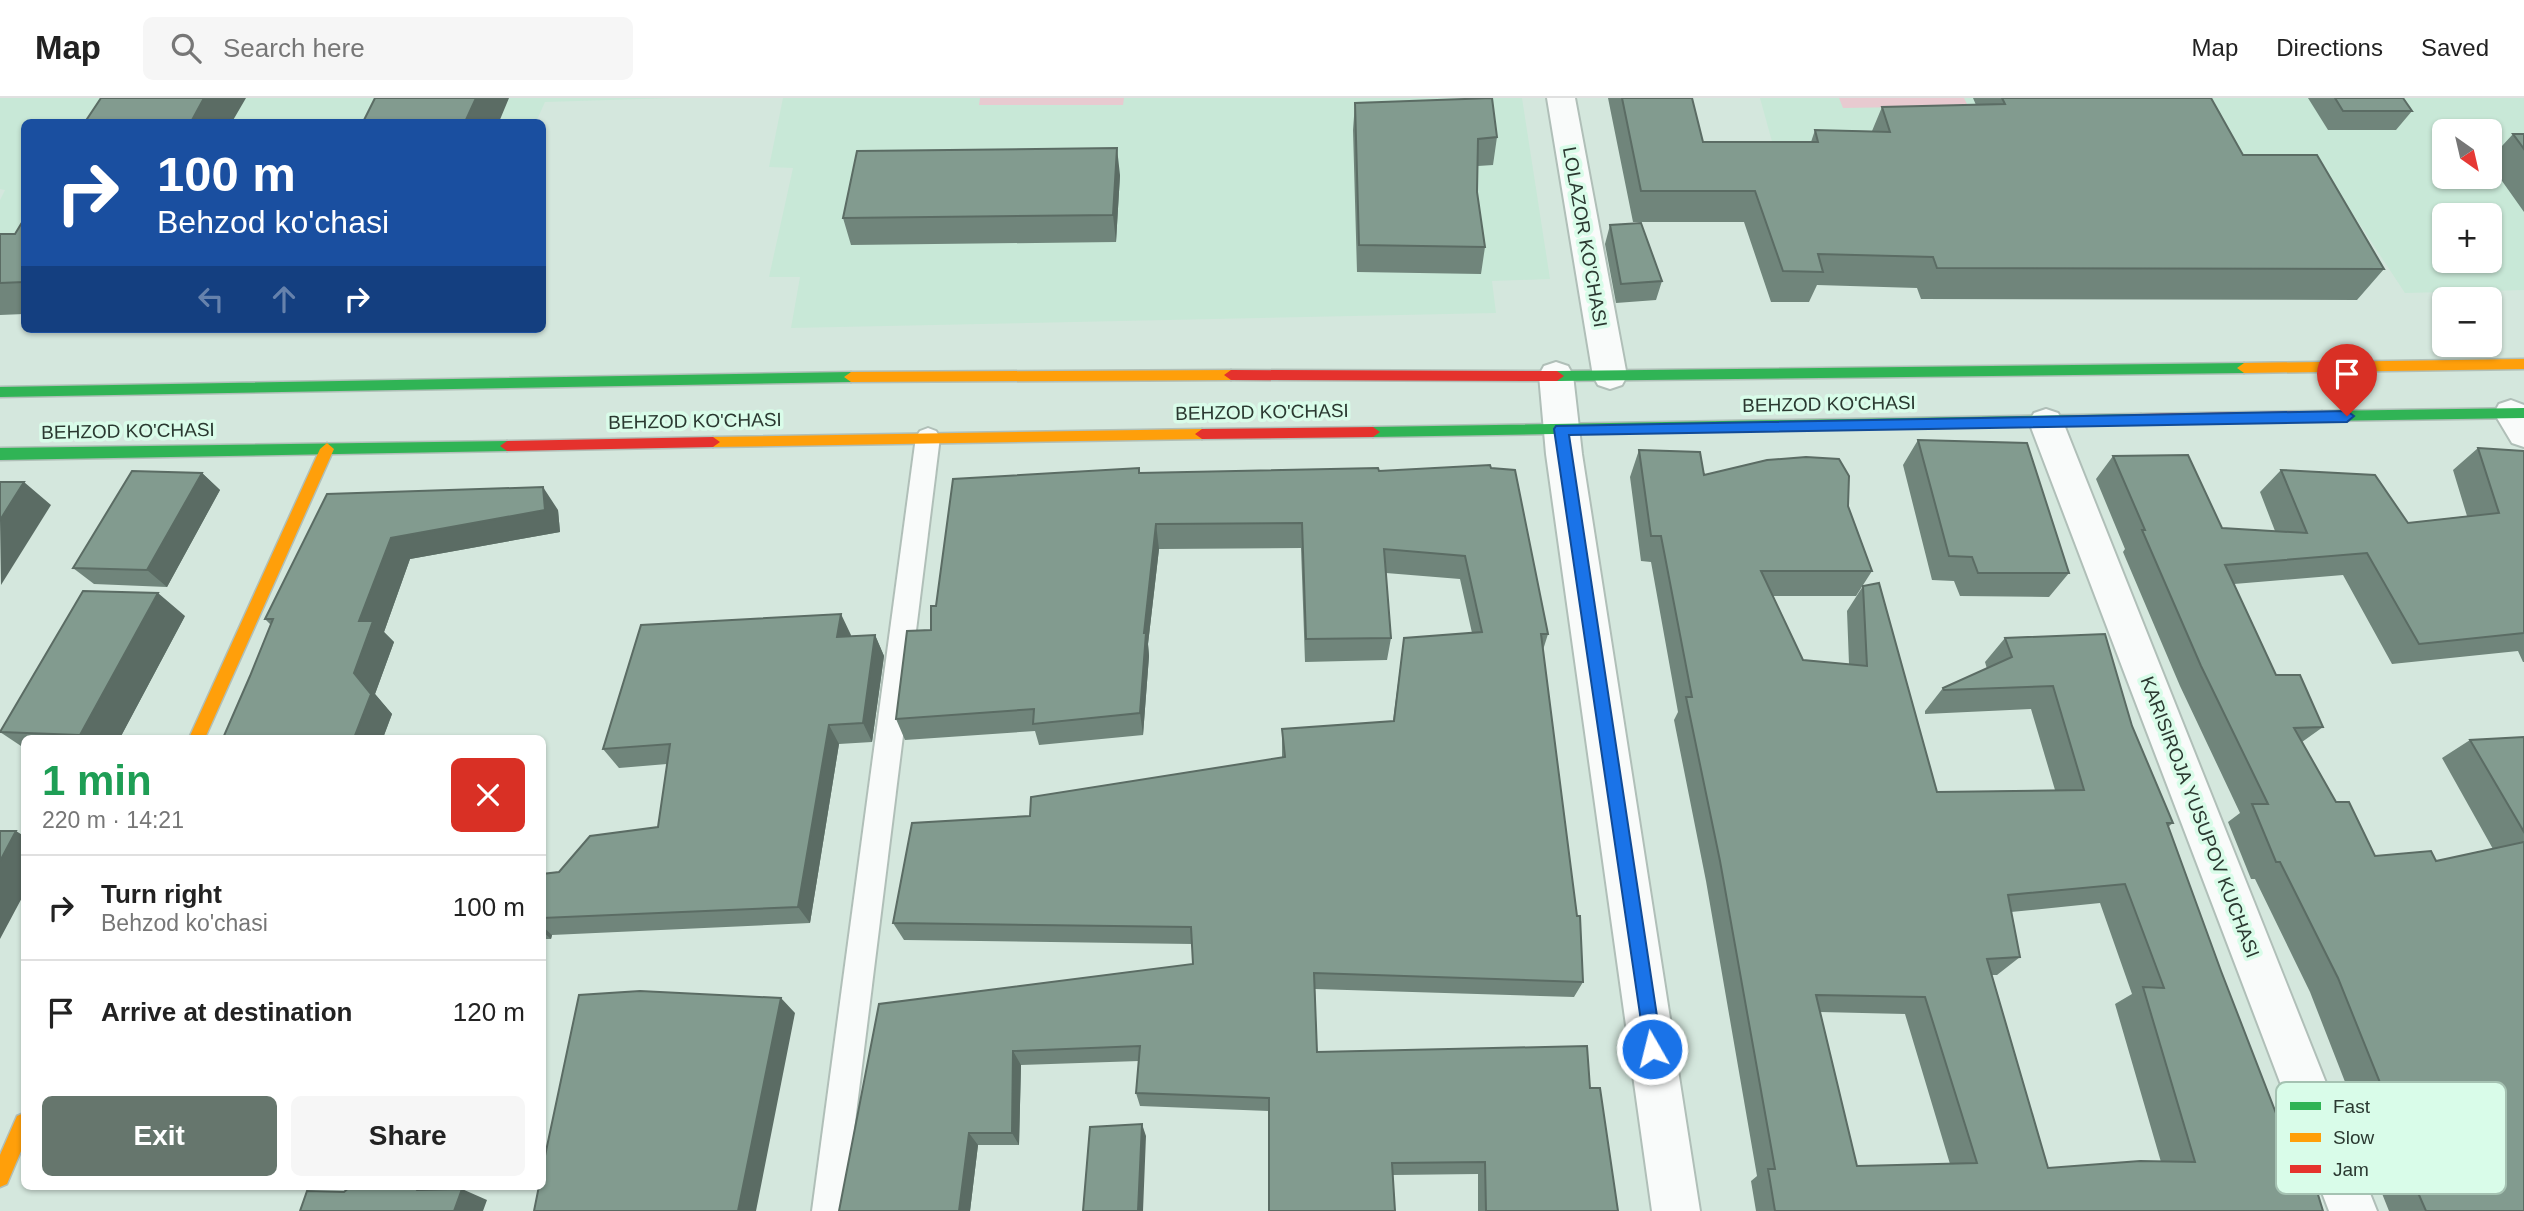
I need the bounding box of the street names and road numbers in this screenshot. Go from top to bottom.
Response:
street label: LOLAZOR KO'CHASI [1559,145,1611,329]
street label: BEHZOD KO'CHASI [1742,392,1916,416]
street label: BEHZOD KO'CHASI [1175,400,1349,424]
street label: BEHZOD KO'CHASI [608,409,782,433]
street label: BEHZOD KO'CHASI [41,419,215,443]
street label: KARISIROJA YUSUPOV KUCHASI [2137,673,2263,961]

